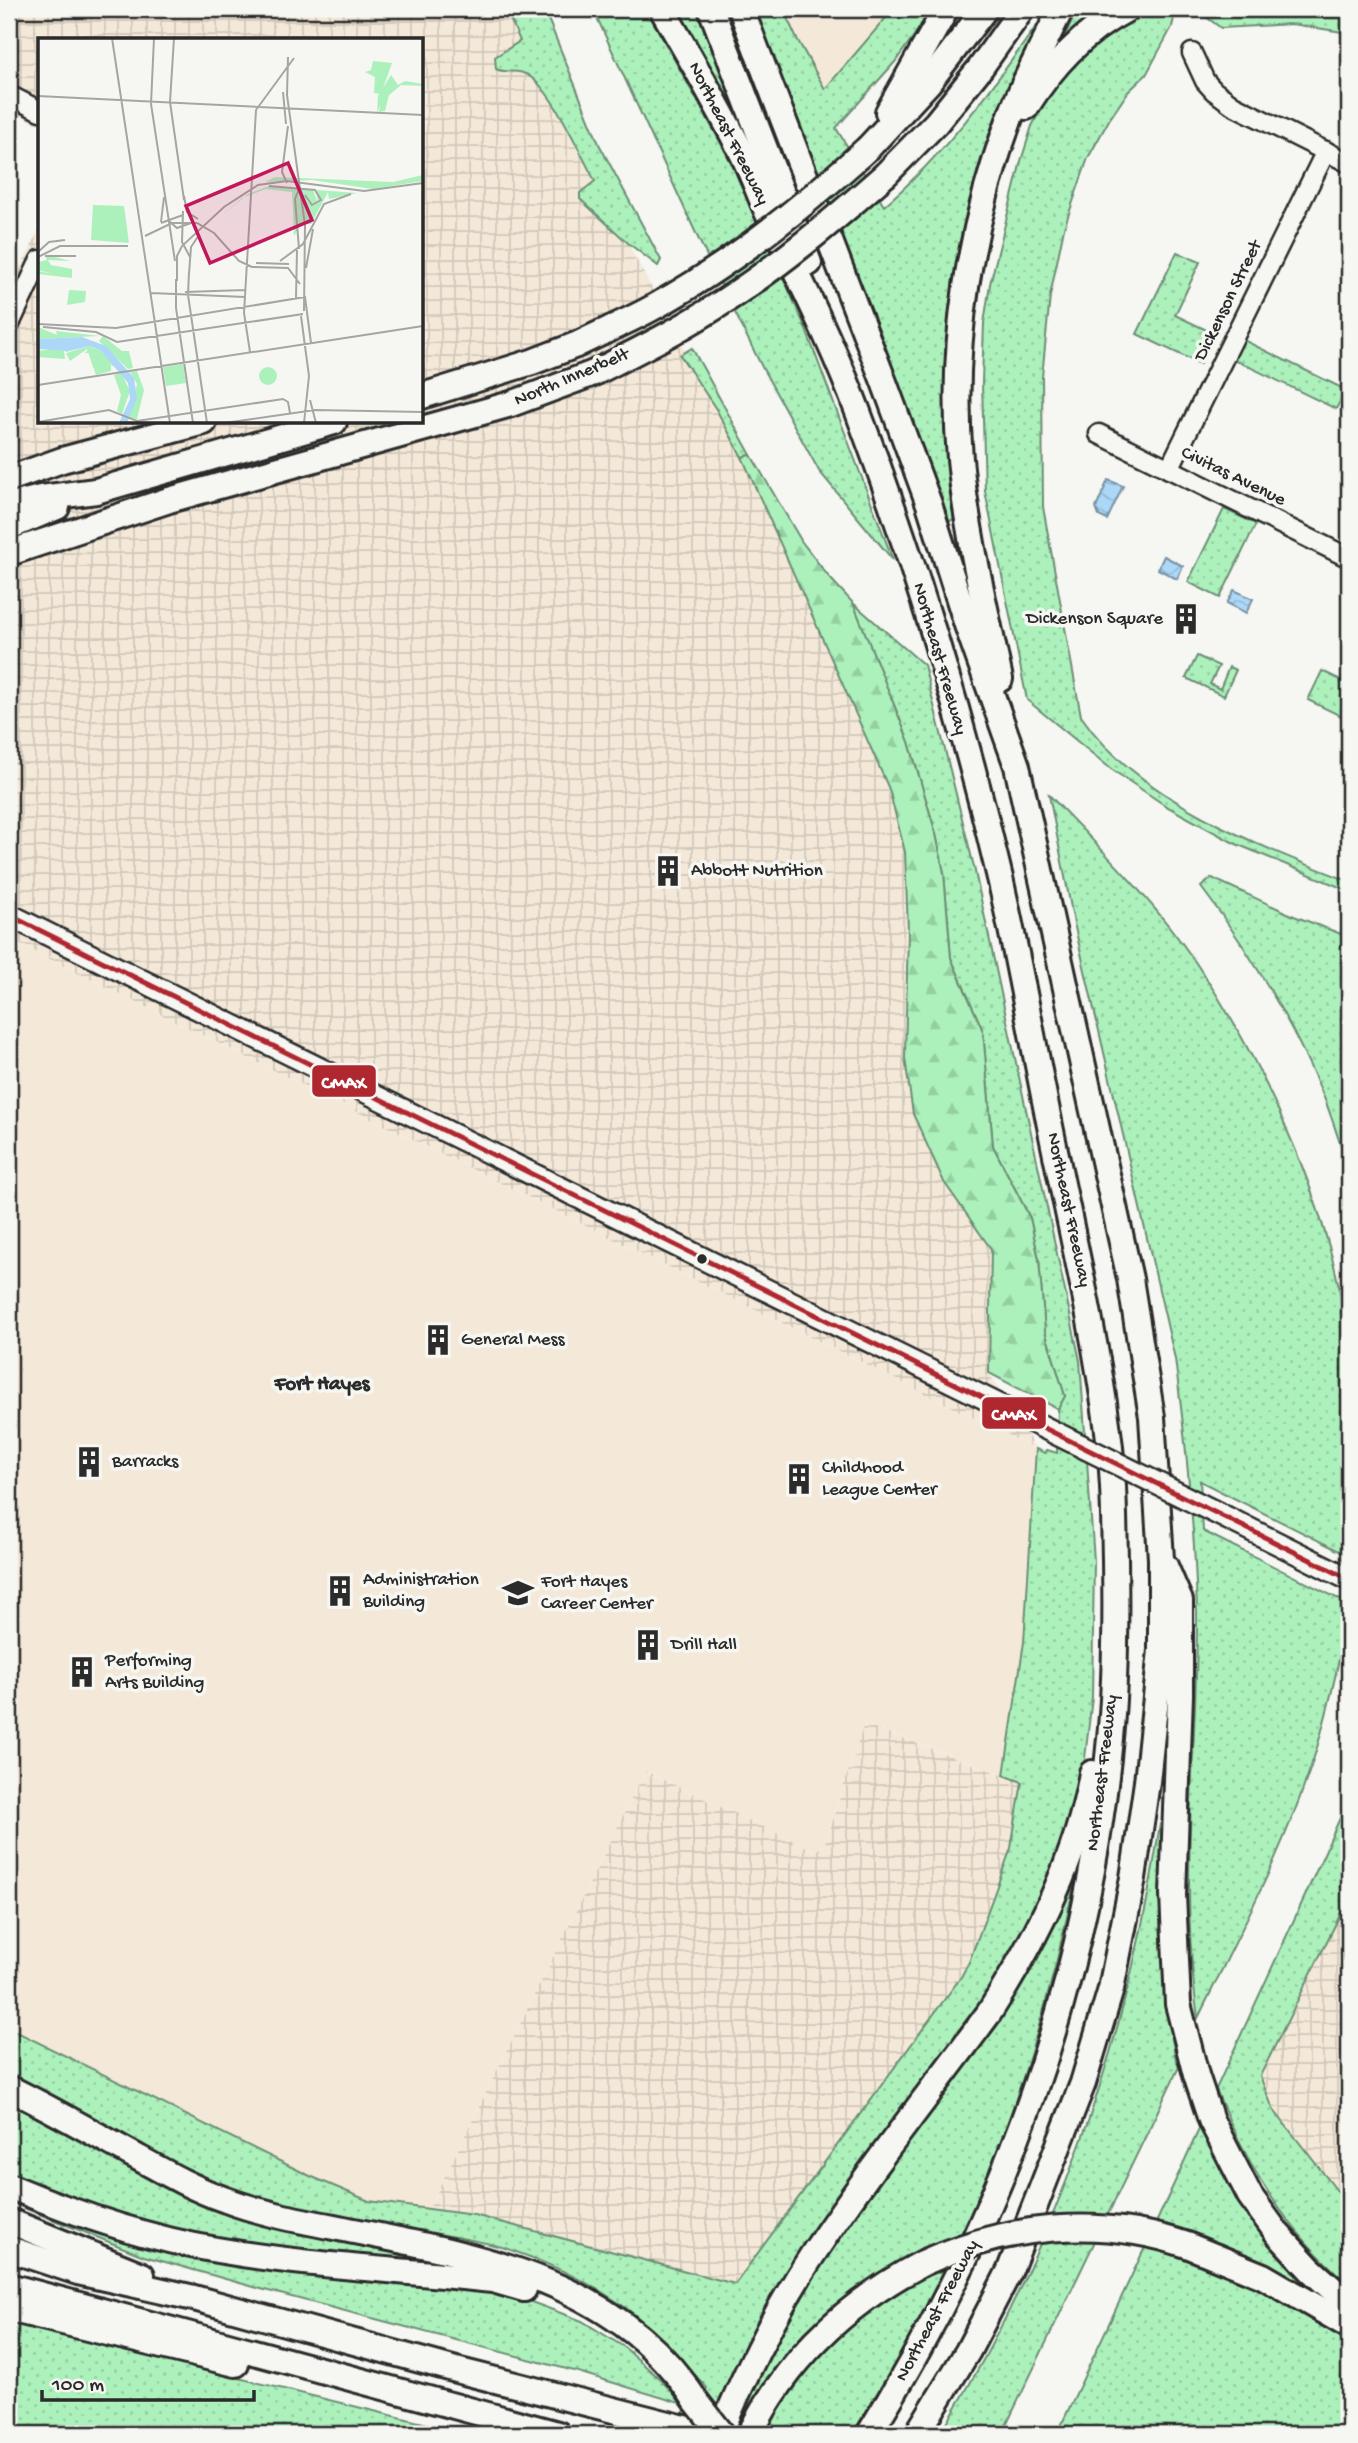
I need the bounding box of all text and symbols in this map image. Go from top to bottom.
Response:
inset map [38,38,424,424]
street label: Northeast Freeway [682,59,774,210]
street label: Dickenson Street [1189,235,1269,367]
street label: North Innerbelt [511,343,635,412]
street label: Civitas Avenue [1177,442,1289,512]
street label: Northeast Freeway [906,580,972,738]
building icon: Dickenson Square [1169,602,1203,636]
place label: Dickenson Square [1024,608,1163,631]
building icon: Abbott Nutrition [651,854,685,888]
place label: Abbott Nutrition [691,860,823,883]
line badge: CMAX [311,1064,377,1098]
text: CMAX [321,1073,368,1096]
street label: Northeast Freeway [1040,1131,1096,1290]
unlabelled marker [695,1252,709,1266]
building icon: General Mess [421,1323,455,1357]
place label: General Mess [461,1329,566,1352]
district label: Fort Hayes [273,1373,371,1398]
line badge: CMAX [981,1396,1047,1430]
text: CMAX [991,1405,1038,1428]
building icon: Barracks [72,1445,106,1479]
place label: Barracks [111,1451,179,1474]
place label: Childhood League Center [822,1457,939,1502]
building icon: Childhood League Center [782,1462,816,1496]
place label: Administration Building [362,1569,479,1614]
place label: Fort Hayes Career Center [540,1571,655,1616]
building icon: Administration Building [323,1574,357,1608]
school or university icon: Fort Hayes Career Center [501,1576,535,1610]
building icon: Drill Hall [631,1628,665,1662]
place label: Drill Hall [669,1634,737,1657]
place label: Performing Arts Building [104,1650,204,1695]
building icon: Performing Arts Building [65,1655,99,1689]
street label: Northeast Freeway [1082,1693,1124,1852]
street label: Northeast Freeway [891,2236,985,2386]
scale bar [42,2359,254,2403]
text: 100 m [51,2374,104,2399]

